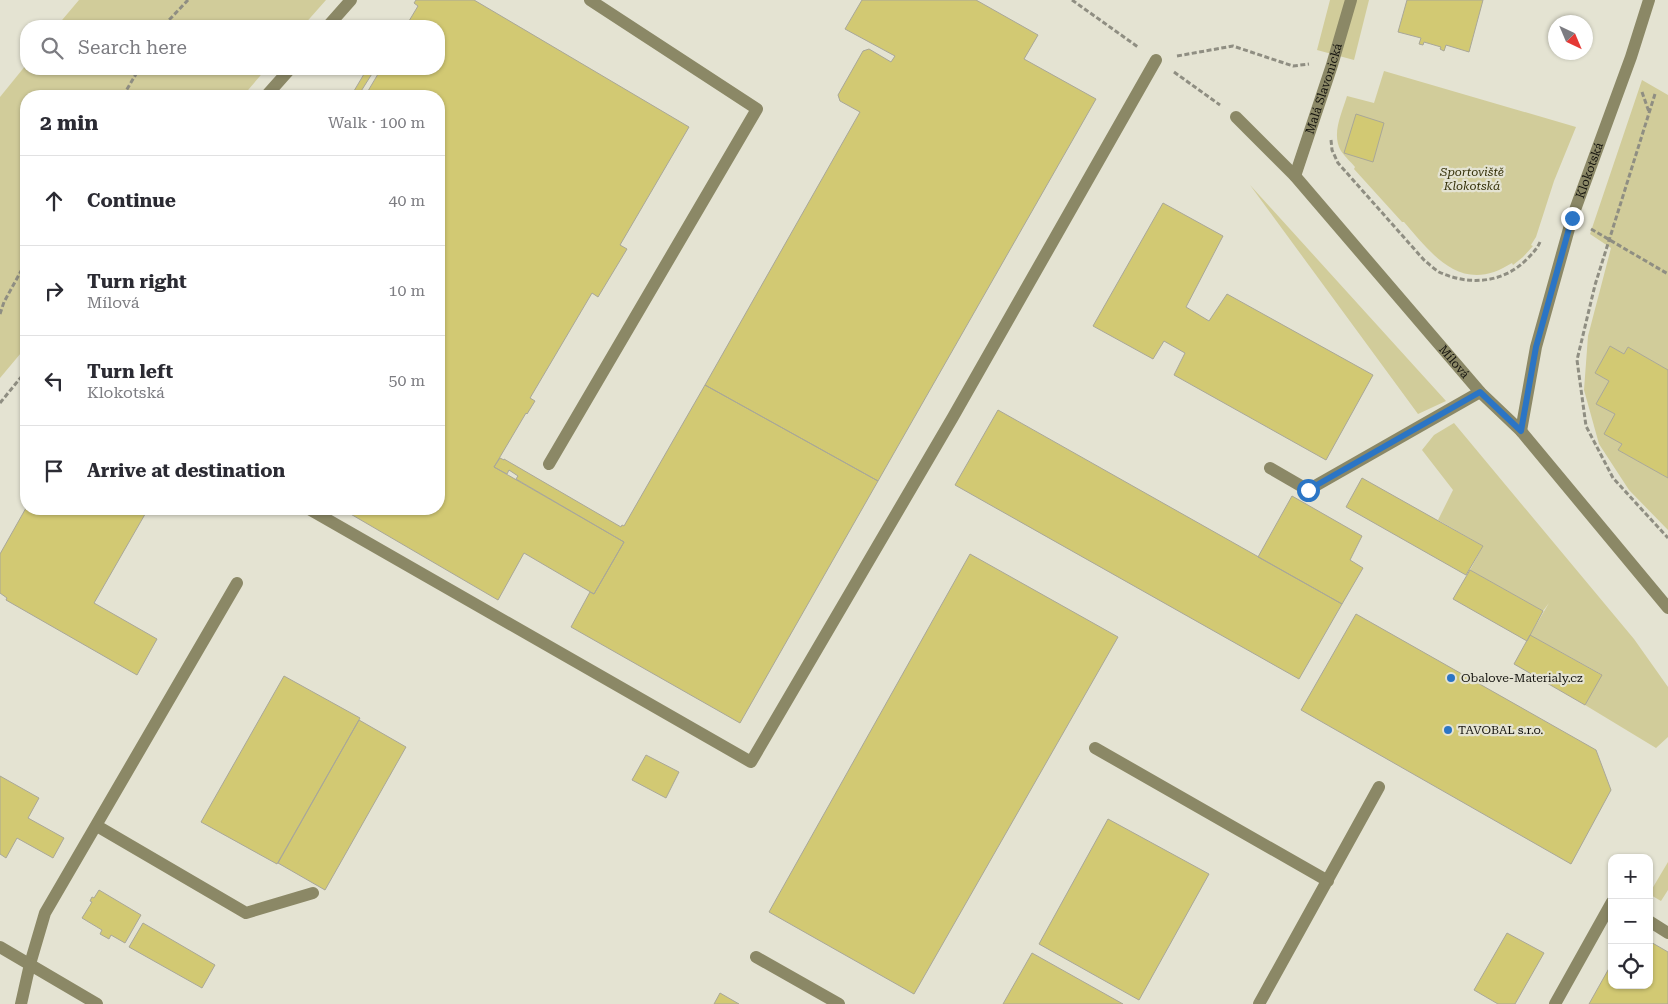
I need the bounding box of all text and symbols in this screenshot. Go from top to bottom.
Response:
north arrow [1548,15,1593,60]
search box [20,20,445,75]
icon: search [38,34,66,62]
text: Search here [78,36,187,59]
street label: Malá Slavonická [1302,41,1345,136]
text: 2 min [40,111,98,135]
text: Walk · 100 m [328,113,425,132]
street label: Klokotská [1573,140,1606,200]
park label: Sportoviště Klokotská [1439,165,1504,193]
icon: ahead [40,187,68,215]
text: Continue [87,189,176,212]
text: 40 m [388,191,425,210]
route end [1561,207,1584,230]
text: Turn right [87,270,187,293]
icon: right [40,277,68,305]
text: 10 m [388,281,425,300]
text: Mílová [87,293,139,312]
street label: Mílová [1436,342,1473,382]
text: Turn left [87,360,173,383]
icon: left [40,367,68,395]
text: 50 m [388,371,425,390]
text: Klokotská [87,383,165,402]
icon: arrive [40,457,68,485]
text: Arrive at destination [87,459,285,482]
route start [1297,479,1320,502]
place label: Obalove-Materialy.cz [1461,671,1583,685]
marker: Obalove-Materialy.cz [1445,672,1457,684]
place label: TAVOBAL s.r.o. [1458,723,1543,737]
marker: TAVOBAL s.r.o. [1442,724,1454,736]
map controls [1608,854,1653,989]
button: + [1608,854,1653,899]
button: − [1608,899,1653,944]
button: locate [1608,944,1653,989]

